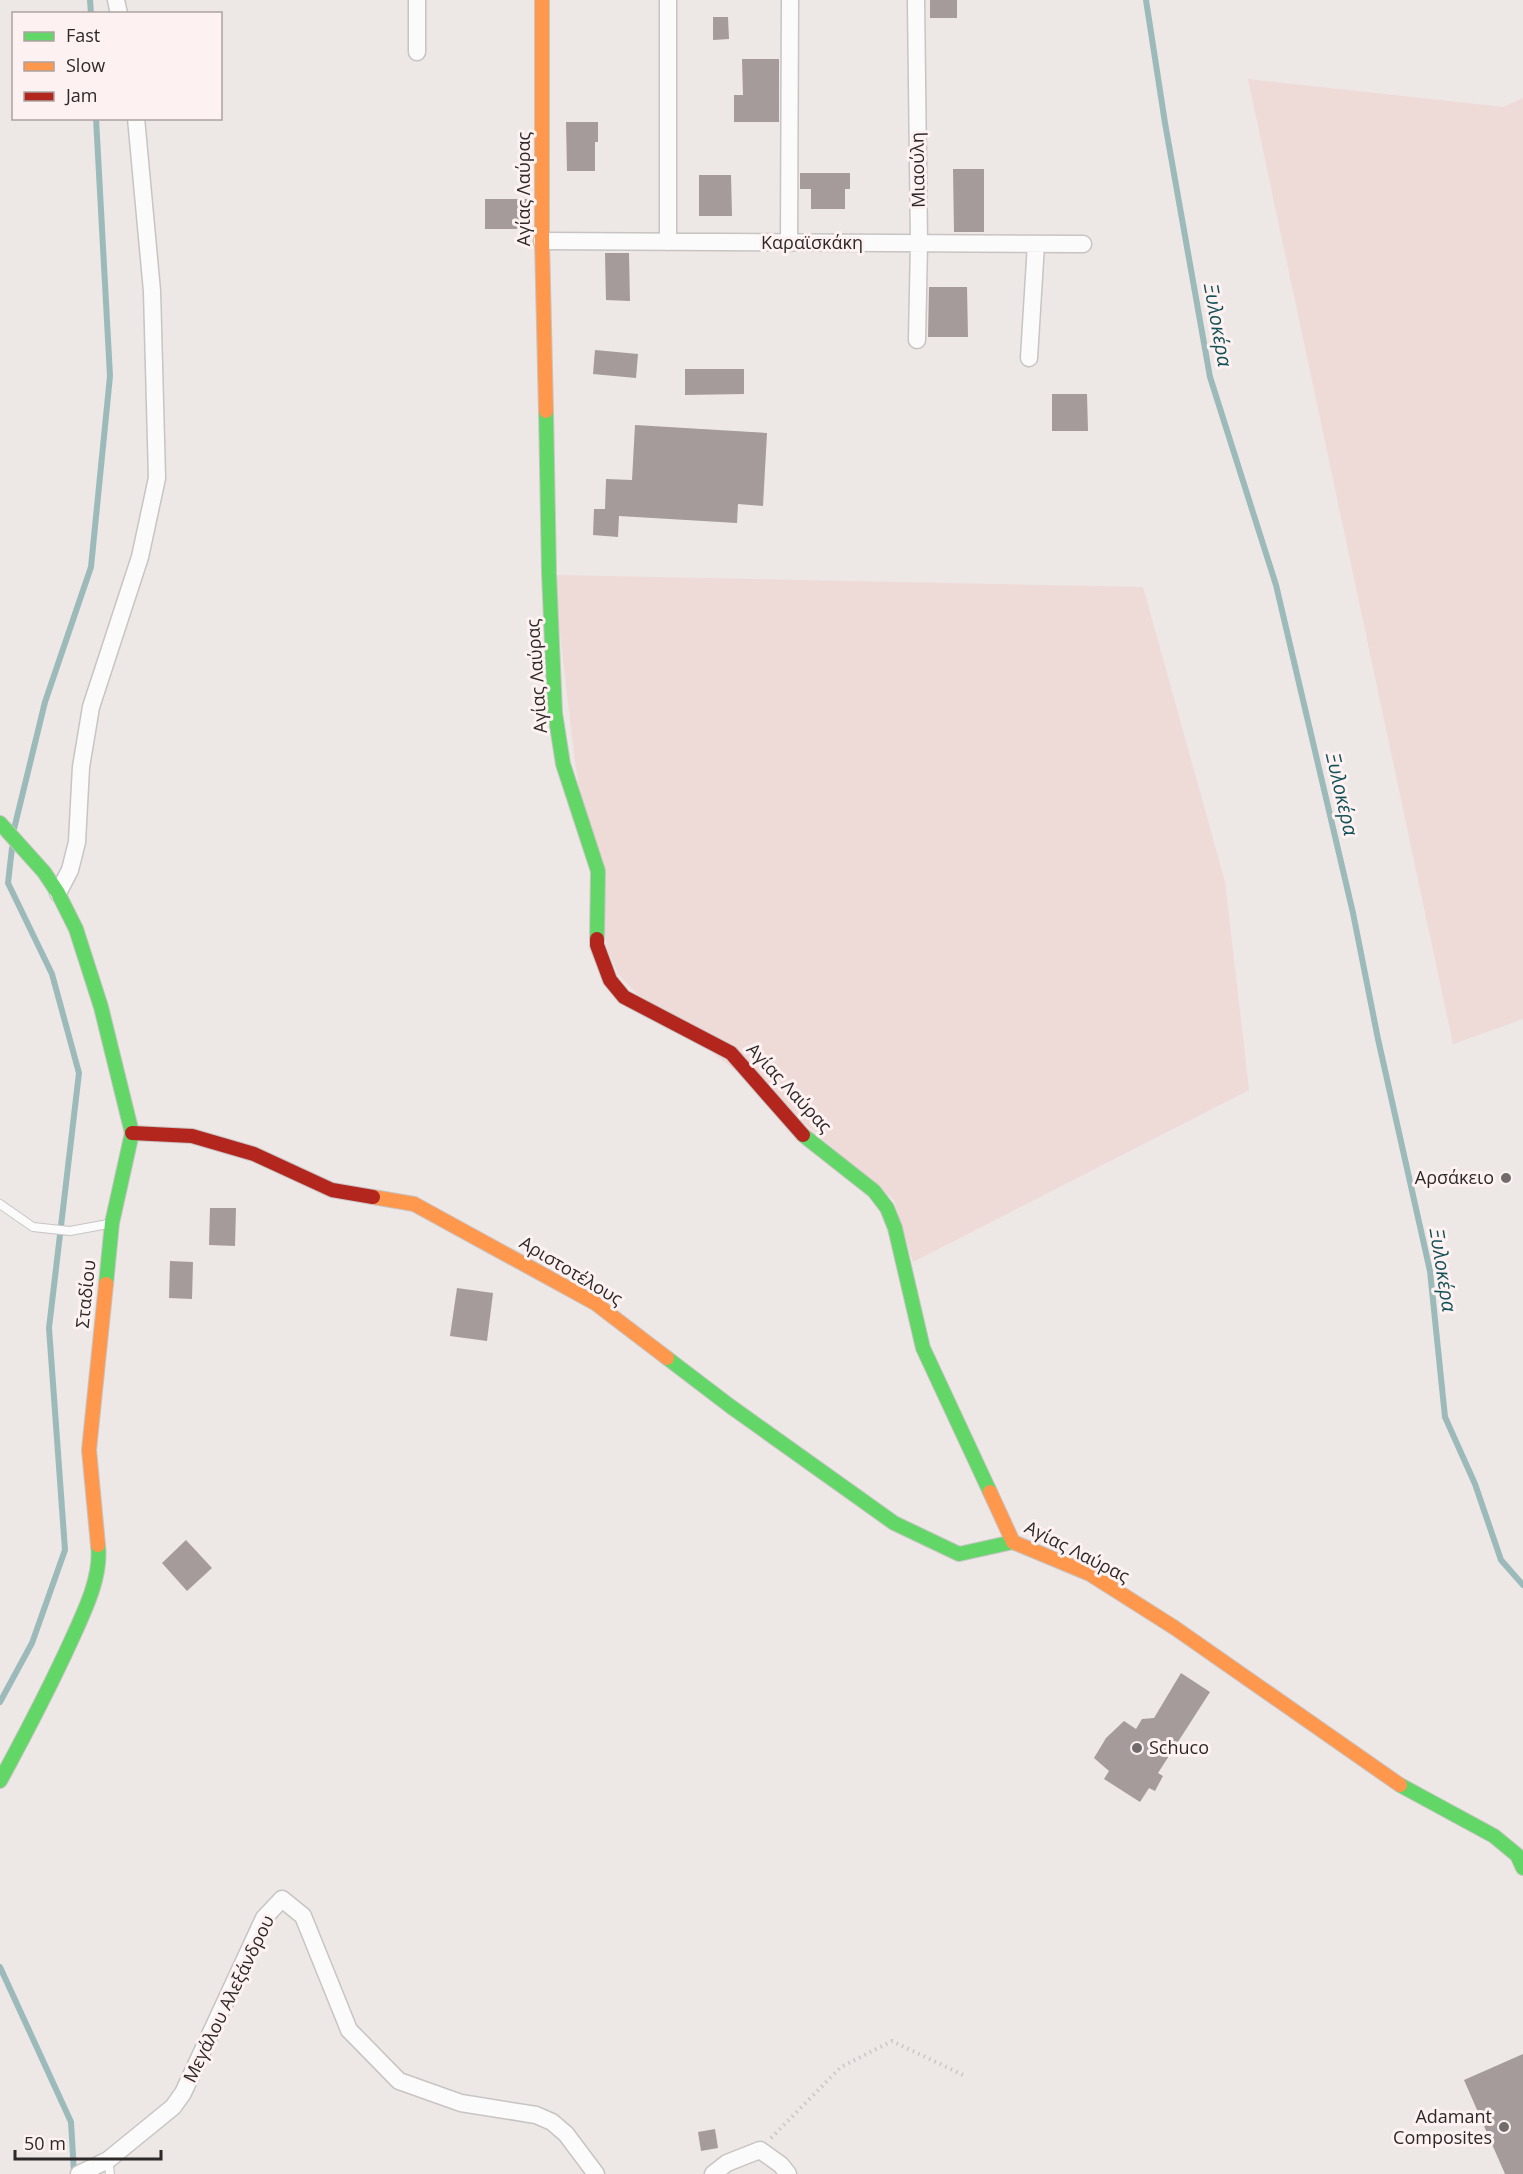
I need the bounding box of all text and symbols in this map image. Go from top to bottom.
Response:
legend [12,12,222,120]
text: Fast [66,23,100,47]
text: Slow [66,53,105,77]
text: Jam [64,83,98,107]
street label: Αγίας Λαύρας [511,131,535,246]
street label: Μιαούλη [904,132,930,208]
street label: Καραϊσκάκη [761,230,863,254]
water label: Ξυλοκέρα [1198,280,1239,369]
street label: Αγίας Λαύρας [520,618,552,734]
water label: Ξυλοκέρα [1320,749,1365,839]
street label: Αγίας Λαύρας [742,1037,838,1138]
place label: Αρσάκειο [1415,1165,1494,1189]
marker: Αρσάκειο [1499,1171,1513,1185]
water label: Ξυλοκέρα [1423,1225,1464,1314]
street label: Αριστοτέλους [516,1230,628,1310]
street label: Σταδίου [69,1259,101,1329]
street label: Αγίας Λαύρας [1021,1514,1134,1588]
place label: Schuco [1149,1735,1209,1759]
marker: Schuco [1130,1741,1144,1755]
street label: Μεγάλου Αλεξάνδρου [177,1911,279,2086]
place label: Adamant Composites [1393,2104,1492,2149]
marker: Adamant Composites [1497,2120,1511,2134]
scale bar [15,2123,160,2161]
text: 50 m [24,2131,66,2155]

